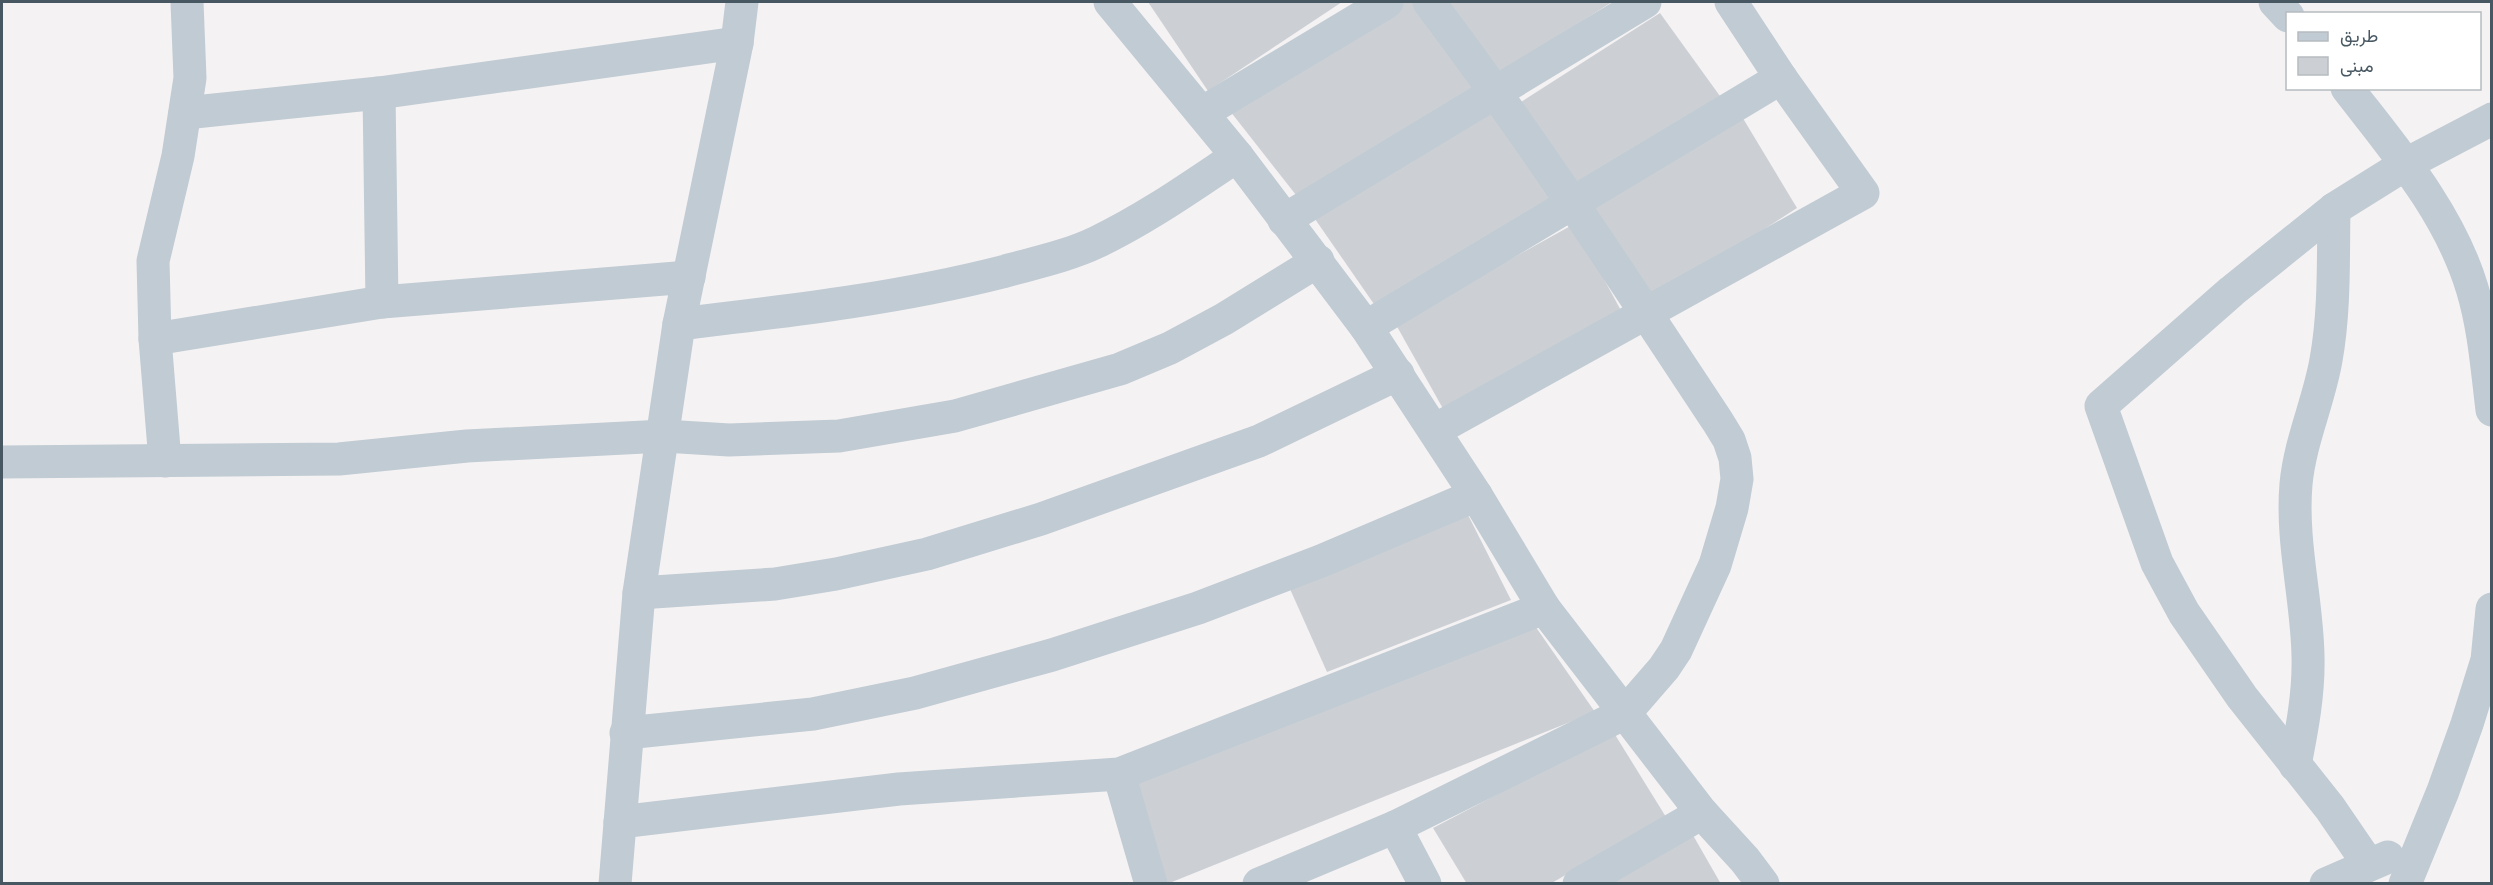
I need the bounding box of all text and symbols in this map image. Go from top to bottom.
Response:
legend [2286,12,2481,90]
text: طريق [2340,25,2378,47]
text: مبنى [2340,55,2374,77]

